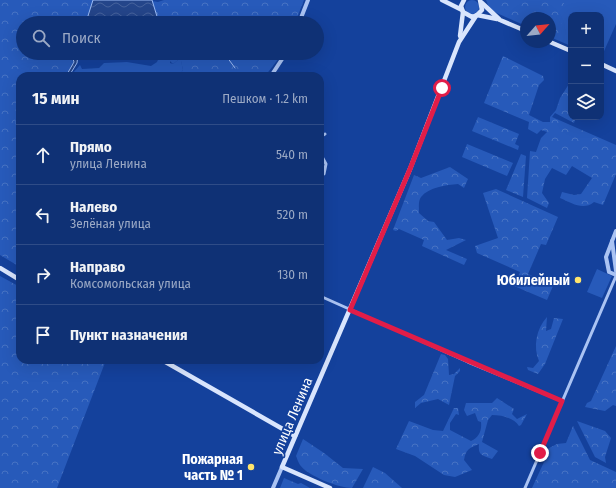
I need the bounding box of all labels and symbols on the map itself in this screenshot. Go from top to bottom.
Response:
north arrow [520,12,556,48]
route start [433,79,451,97]
place label: Юбилейный [497,272,570,289]
marker: Юбилейный [573,275,583,285]
street label: улица Ленина [268,375,317,458]
route end [531,444,549,462]
place label: Пожарная часть № 1 [182,451,243,484]
marker: Пожарная часть № 1 [246,462,256,472]

